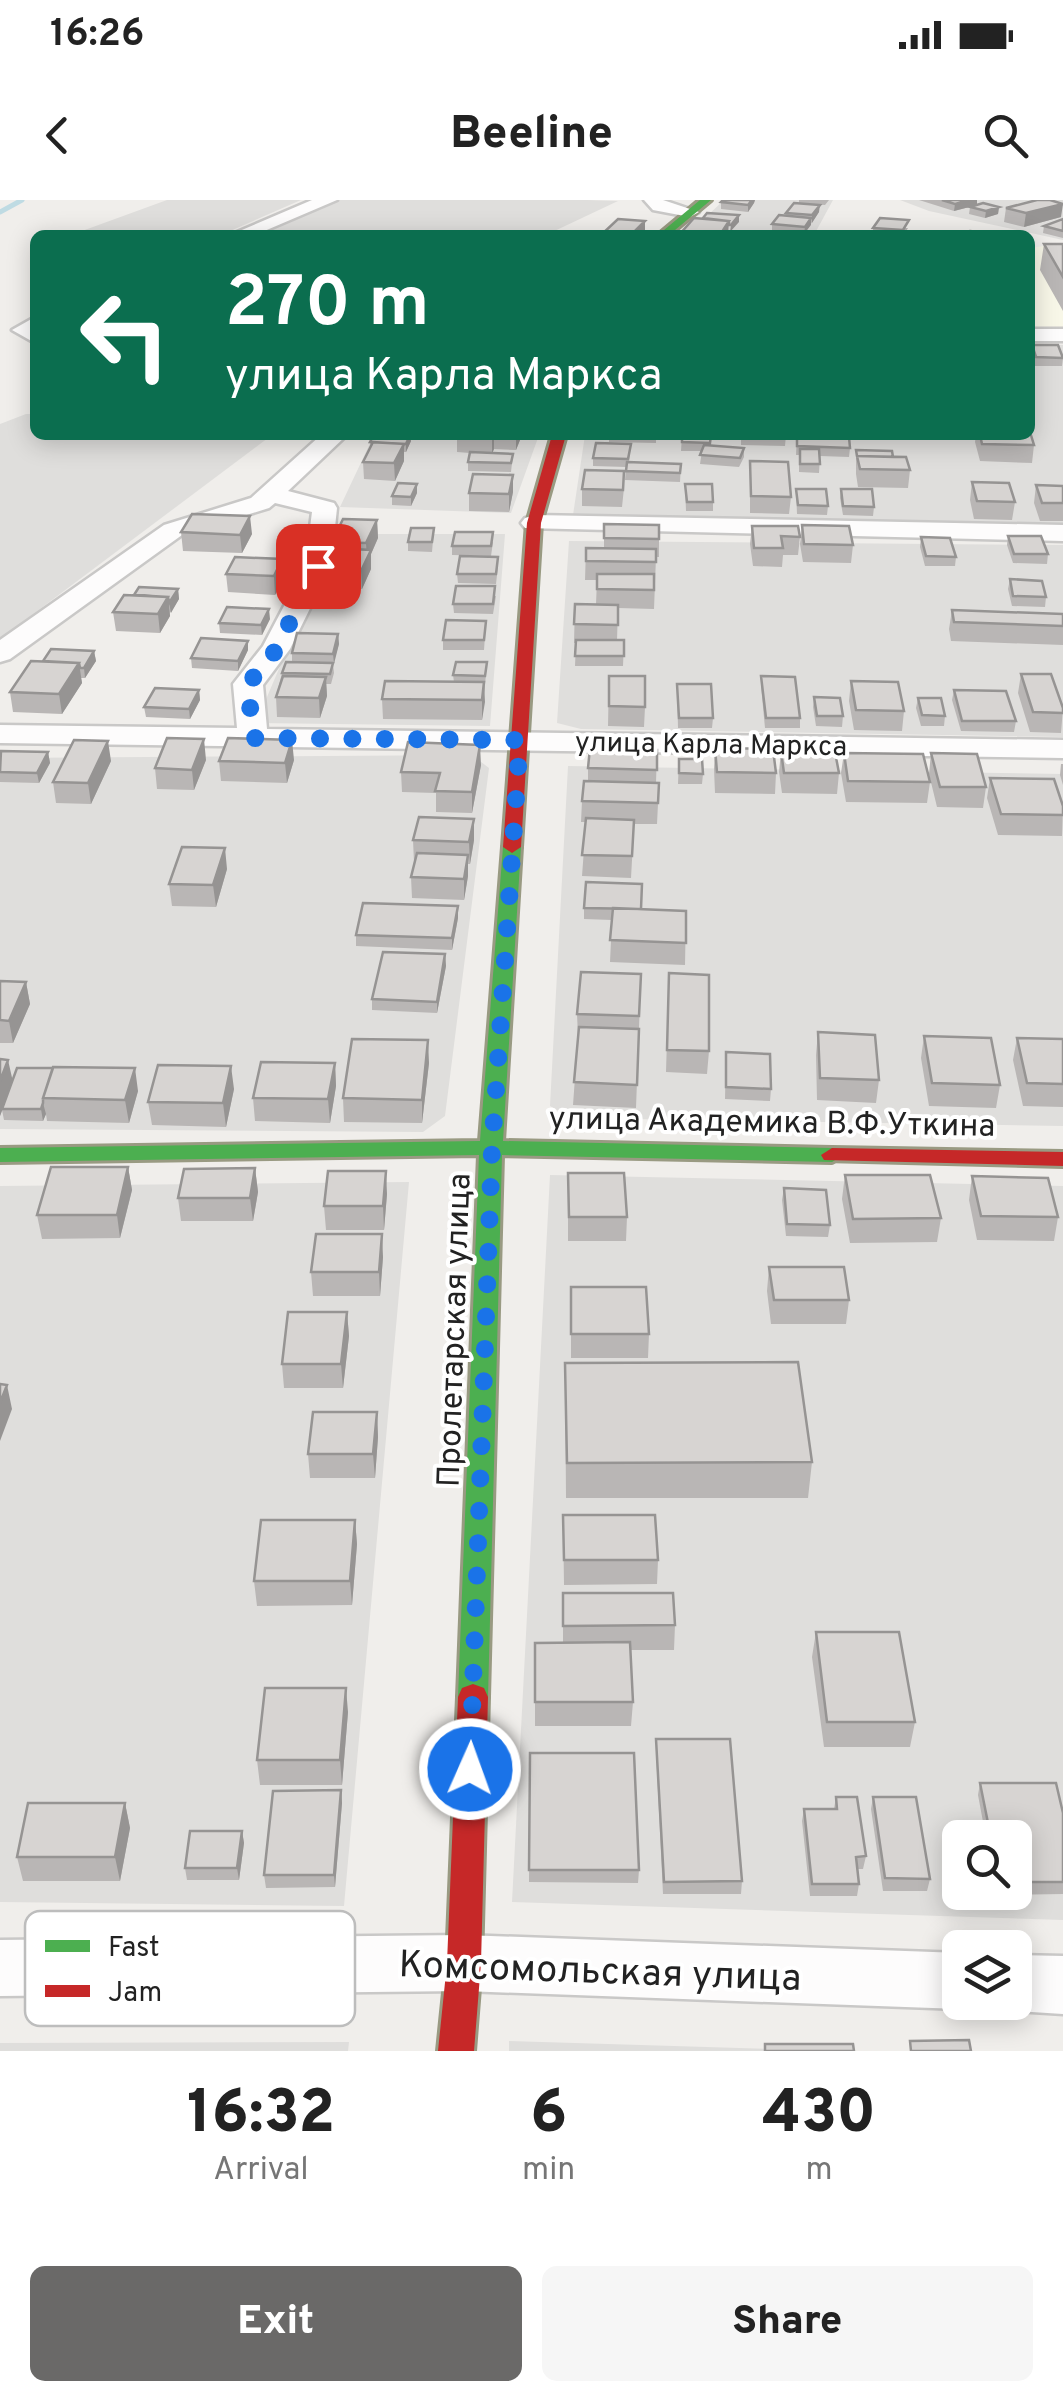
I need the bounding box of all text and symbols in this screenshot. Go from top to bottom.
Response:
text: 16:26 [50,11,144,60]
text: Beeline [450,107,613,164]
icon: back [30,108,85,163]
icon: search [978,108,1033,163]
text: 270 m [225,262,430,351]
icon: left [60,270,190,400]
text: улица Карла Маркса [225,349,662,406]
pin [276,524,361,609]
icon: arrive [291,539,346,594]
street label: улица Карла Маркса [575,726,847,766]
street label: улица Академика В.Ф.Уткина [548,1100,996,1148]
street label: Пролетарская улица [431,1172,481,1488]
position arrow [418,1717,522,1821]
map controls [942,1820,1032,2020]
button: search [942,1820,1032,1910]
legend [25,1911,355,2026]
button: layers [942,1930,1032,2020]
text: Fast [108,1931,160,1967]
street label: Комсомольская улица [398,1942,802,2005]
text: Jam [108,1976,162,2012]
text: 16:32 [187,2078,335,2154]
text: 6 [530,2078,567,2154]
text: 430 [762,2078,876,2154]
text: Arrival [213,2151,309,2191]
text: min [522,2151,575,2191]
text: m [806,2151,833,2191]
button: Exit [30,2266,522,2381]
button: Share [542,2266,1033,2381]

